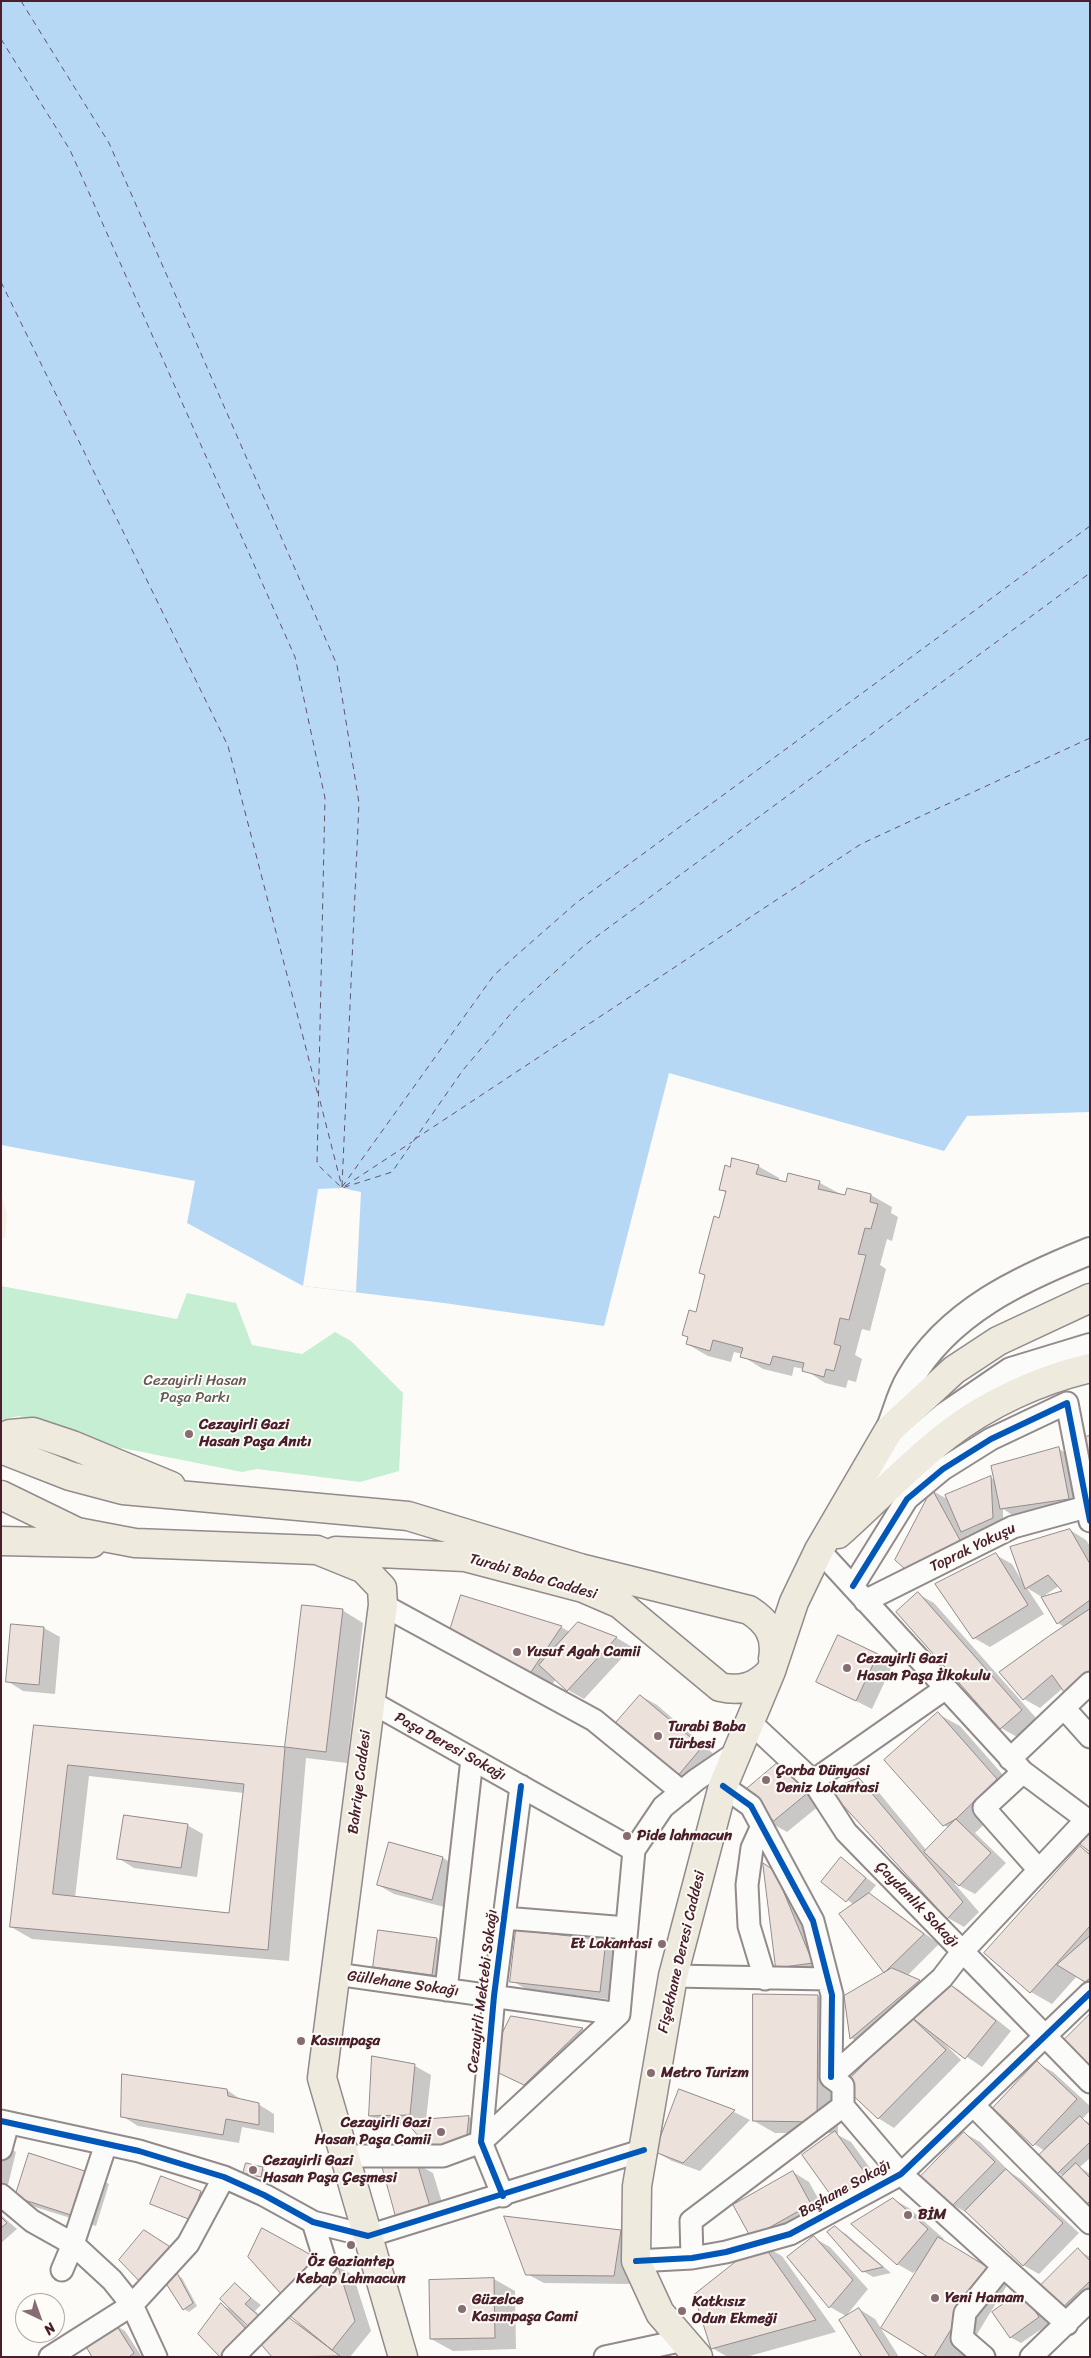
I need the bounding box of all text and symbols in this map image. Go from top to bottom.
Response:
park label: Cezayirli Hasan Paşa Parkı [144,1372,246,1407]
place label: Cezayirli Gazi Hasan Paşa Anıtı [199,1416,311,1451]
marker: Cezayirli Gazi Hasan Paşa Anıtı [183,1428,195,1440]
street label: Toprak Yokuşu [927,1519,1019,1577]
street label: Turabi Baba Caddesi [467,1550,599,1604]
place label: Yusuf Agah Camii [527,1643,640,1661]
marker: Yusuf Agah Camii [511,1646,523,1658]
place label: Cezayirli Gazi Hasan Paşa İlkokulu [857,1650,991,1685]
marker: Cezayirli Gazi Hasan Paşa İlkokulu [841,1662,853,1674]
street label: Paşa Deresi Sokağı [391,1709,509,1785]
place label: Turabi Baba Türbesi [668,1718,746,1753]
street label: Bahriye Caddesi [345,1729,375,1835]
marker: Turabi Baba Türbesi [652,1730,664,1742]
place label: Çorba Dünyasi Deniz Lokantasi [776,1762,879,1797]
marker: Çorba Dünyasi Deniz Lokantasi [760,1774,772,1786]
place label: Pide lahmacun [637,1827,732,1845]
marker: Pide lahmacun [621,1830,633,1842]
street label: Çaydanlık Sokağı [871,1858,963,1952]
street label: Fişekhane Deresi Caddesi [655,1869,709,2035]
street label: Cezayirli Mektebi Sokağı [464,1908,502,2074]
place label: Et Lokantasi [570,1935,652,1953]
marker: Et Lokantasi [656,1938,668,1950]
street label: Güllehane Sokağı [346,1967,460,2001]
place label: Kasımpaşa [311,2032,380,2050]
marker: Kasımpaşa [295,2035,307,2047]
place label: Metro Turizm [661,2064,749,2082]
marker: Metro Turizm [645,2067,657,2079]
place label: Cezayirli Gazi Hasan Paşa Camii [315,2114,431,2149]
marker: Cezayirli Gazi Hasan Paşa Camii [435,2126,447,2138]
place label: Cezayirli Gazi Hasan Paşa Çeşmesi [263,2152,397,2187]
street label: Başhane Sokağı [796,2156,894,2222]
marker: Cezayirli Gazi Hasan Paşa Çeşmesi [247,2164,259,2176]
place label: BİM [918,2206,946,2224]
marker: BİM [902,2209,914,2221]
marker: Öz Gaziantep Kebap Lahmacun [345,2239,357,2251]
place label: Öz Gaziantep Kebap Lahmacun [296,2253,406,2288]
place label: Yeni Hamam [945,2289,1024,2307]
place label: Güzelce Kasımpaşa Cami [472,2291,578,2326]
marker: Yeni Hamam [929,2292,941,2304]
north arrow [15,2293,65,2343]
place label: Katkısız Odun Ekmeği [692,2293,777,2328]
marker: Güzelce Kasımpaşa Cami [456,2303,468,2315]
marker: Katkısız Odun Ekmeği [676,2305,688,2317]
text: N [38,2316,62,2341]

